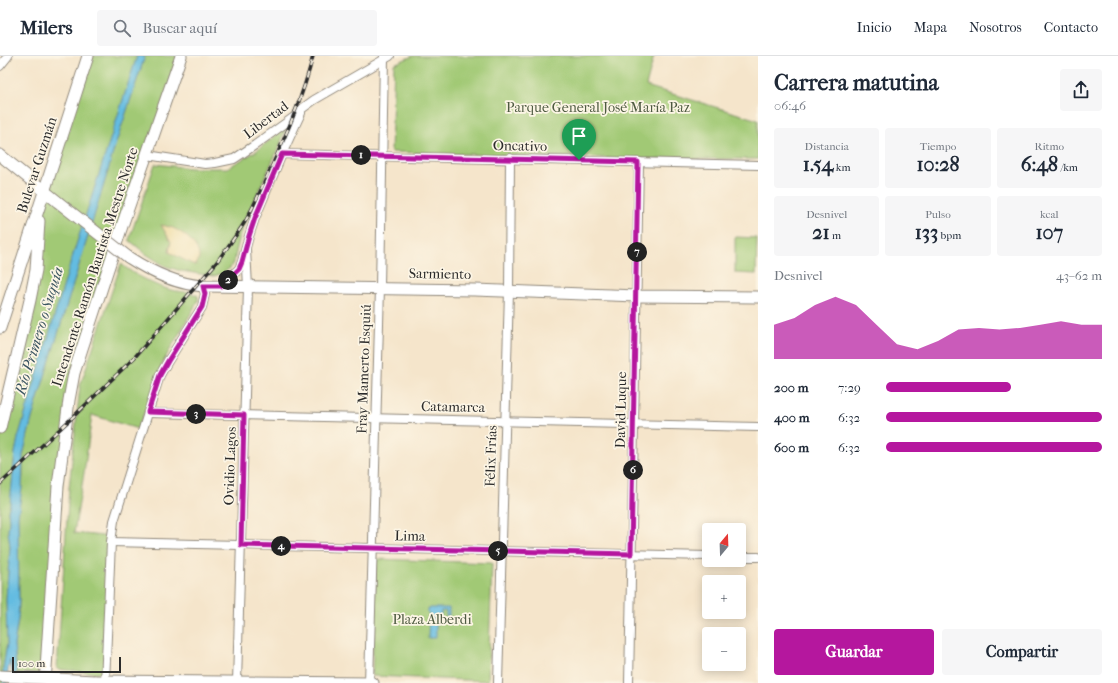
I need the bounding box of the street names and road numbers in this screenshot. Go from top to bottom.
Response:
street label: Libertad [240,97,292,142]
street label: Bulevar Guzmán [13,115,61,215]
street label: Oncativo [493,137,547,155]
street label: Intendente Ramón Bautista Mestre Norte [48,145,142,389]
street label: Sarmiento [409,265,471,283]
street label: Fray Mamerto Esquiú [353,304,375,434]
street label: David Luque [612,371,630,449]
street label: Catamarca [421,398,486,416]
street label: Félix Frías [481,425,501,487]
street label: Ovidio Lagos [220,426,240,506]
street label: Lima [395,527,426,545]

